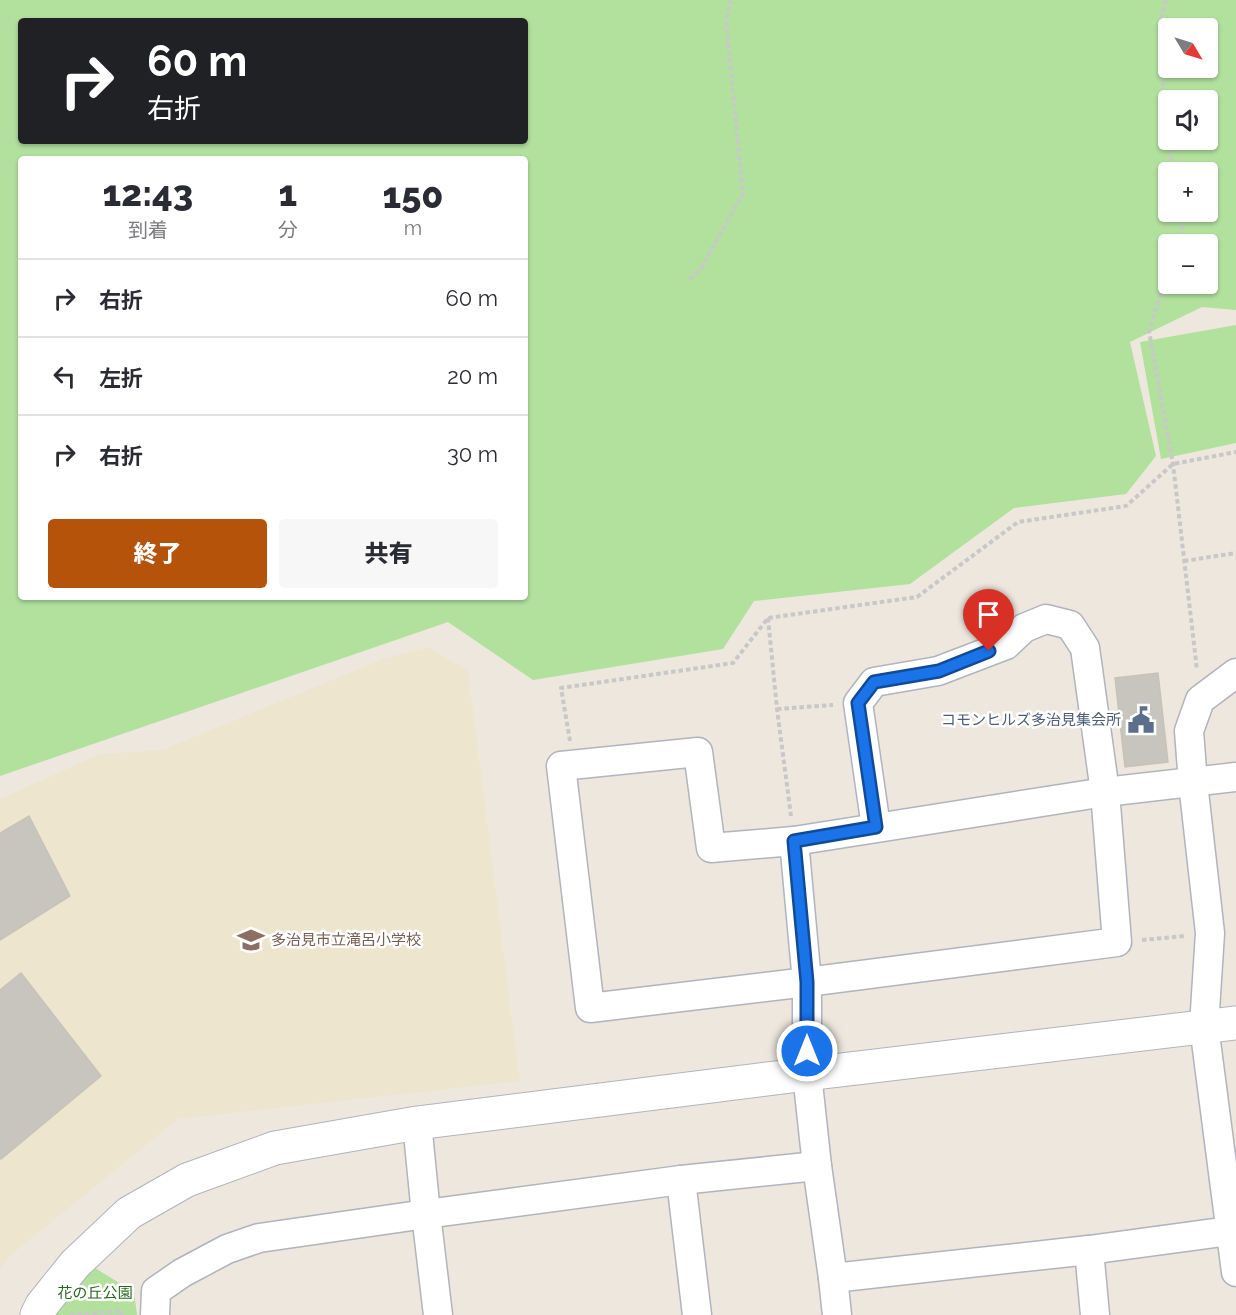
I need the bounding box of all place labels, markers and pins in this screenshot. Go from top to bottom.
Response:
pin [963,589,1014,651]
public building icon: コモンヒルズ多治見集会所 [1126,705,1156,735]
place label: コモンヒルズ多治見集会所 [941,711,1121,729]
school or university icon: 多治見市立滝呂小学校 [236,925,266,955]
place label: 多治見市立滝呂小学校 [271,931,421,949]

